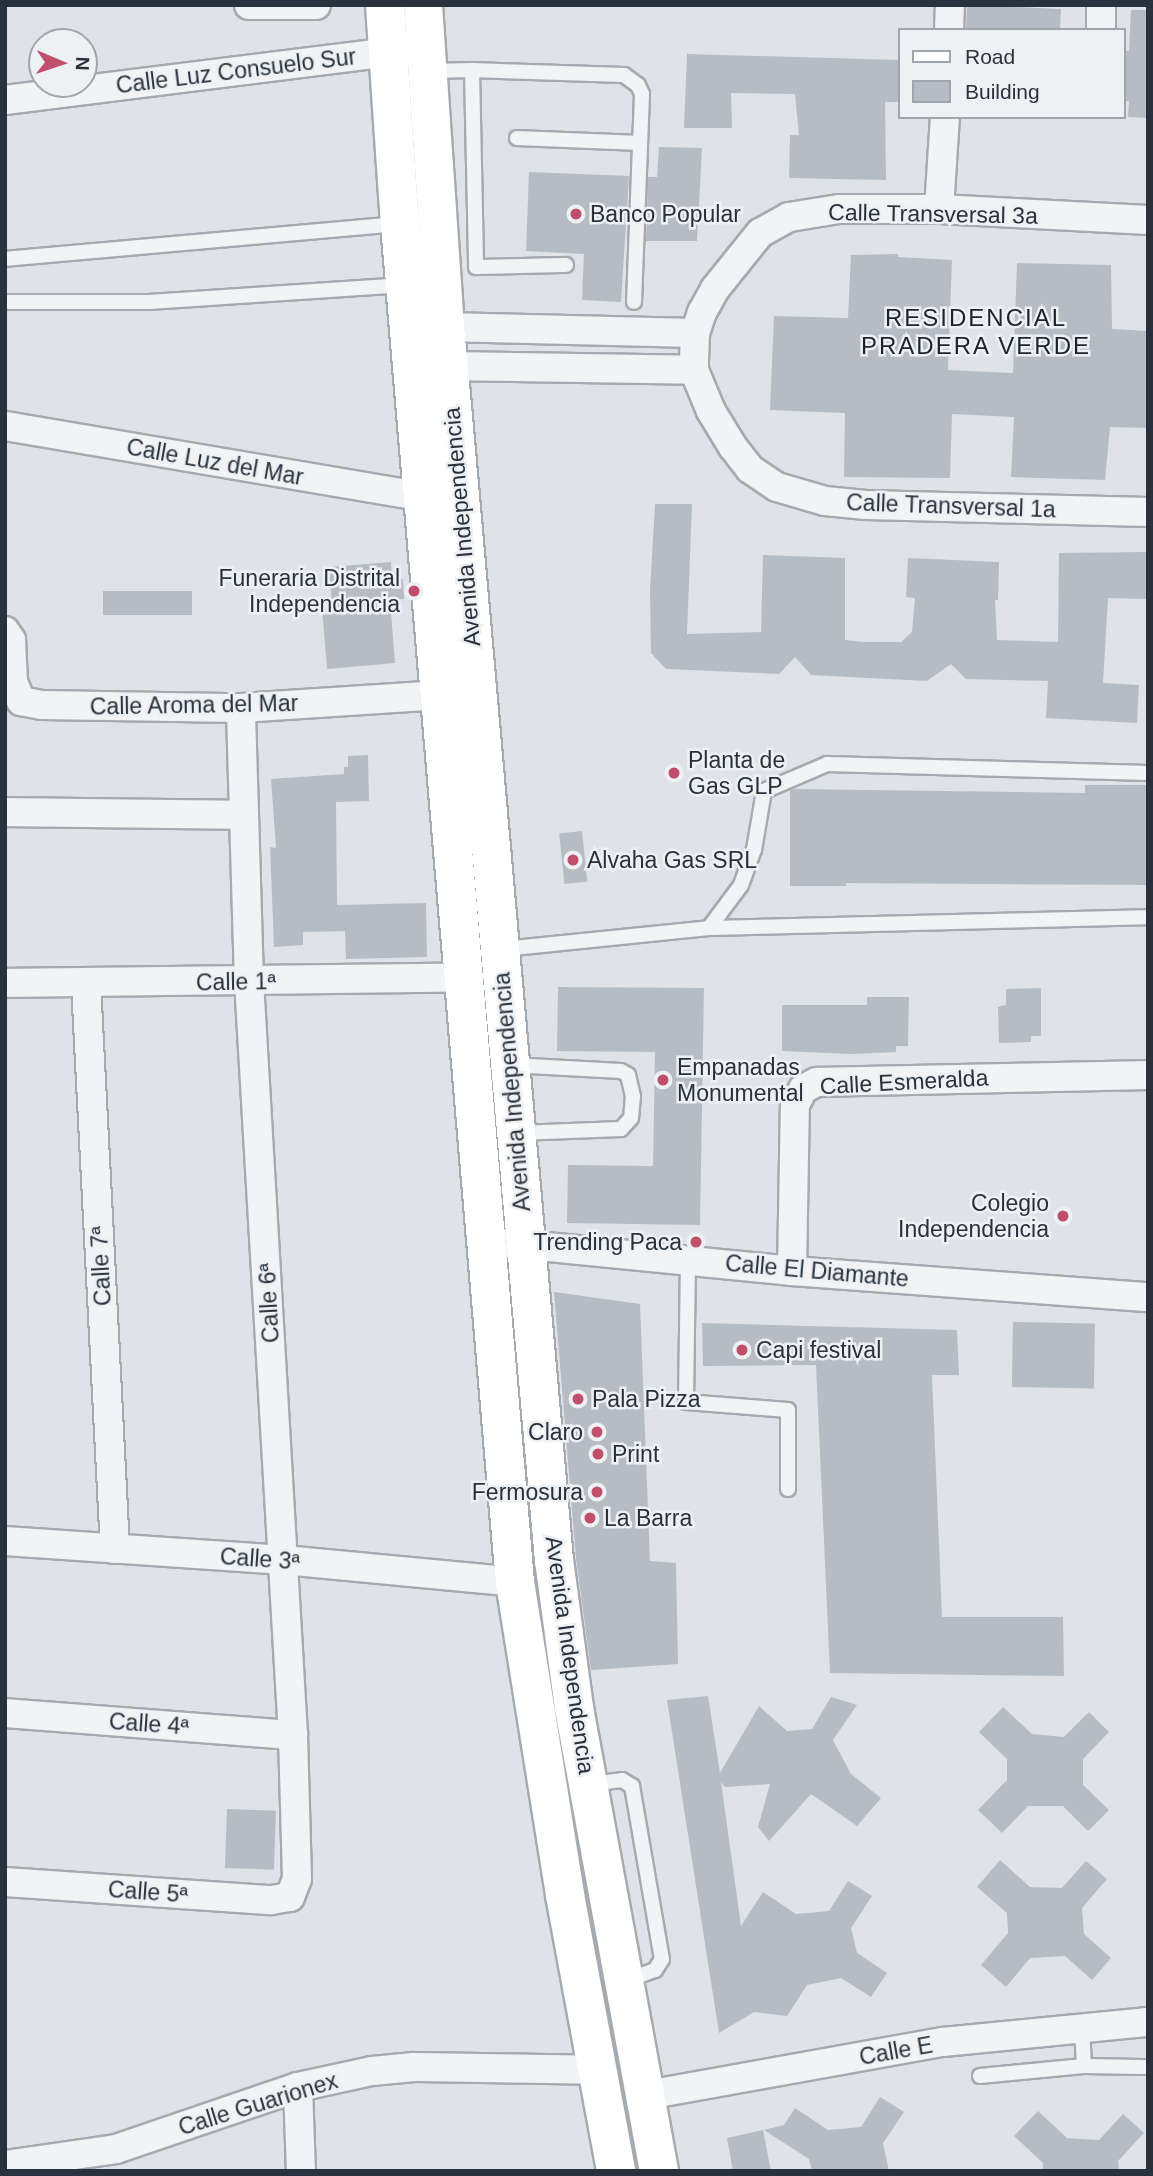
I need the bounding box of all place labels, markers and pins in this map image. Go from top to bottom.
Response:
place label: Banco Popular [590,200,741,228]
marker: Banco Popular [568,206,584,222]
place label: Funeraria Distrital Independencia [219,564,400,618]
marker: Funeraria Distrital Independencia [406,583,422,599]
place label: Planta de Gas GLP [688,746,785,800]
marker: Planta de Gas GLP [666,765,682,781]
place label: Alvaha Gas SRL [587,846,757,874]
marker: Alvaha Gas SRL [565,852,581,868]
place label: Empanadas Monumental [677,1053,804,1107]
marker: Empanadas Monumental [655,1072,671,1088]
place label: Colegio Independencia [898,1189,1049,1243]
marker: Colegio Independencia [1055,1208,1071,1224]
place label: Trending Paca [533,1228,682,1256]
marker: Trending Paca [688,1234,704,1250]
place label: Capi festival [756,1336,881,1364]
marker: Capi festival [734,1342,750,1358]
place label: Pala Pizza [592,1385,701,1413]
marker: Pala Pizza [570,1391,586,1407]
place label: Claro [528,1418,583,1446]
marker: Claro [589,1424,605,1440]
place label: Print [612,1440,659,1468]
marker: Print [590,1446,606,1462]
place label: Fermosura [472,1478,583,1506]
marker: Fermosura [589,1484,605,1500]
place label: La Barra [604,1504,692,1532]
marker: La Barra [582,1510,598,1526]

